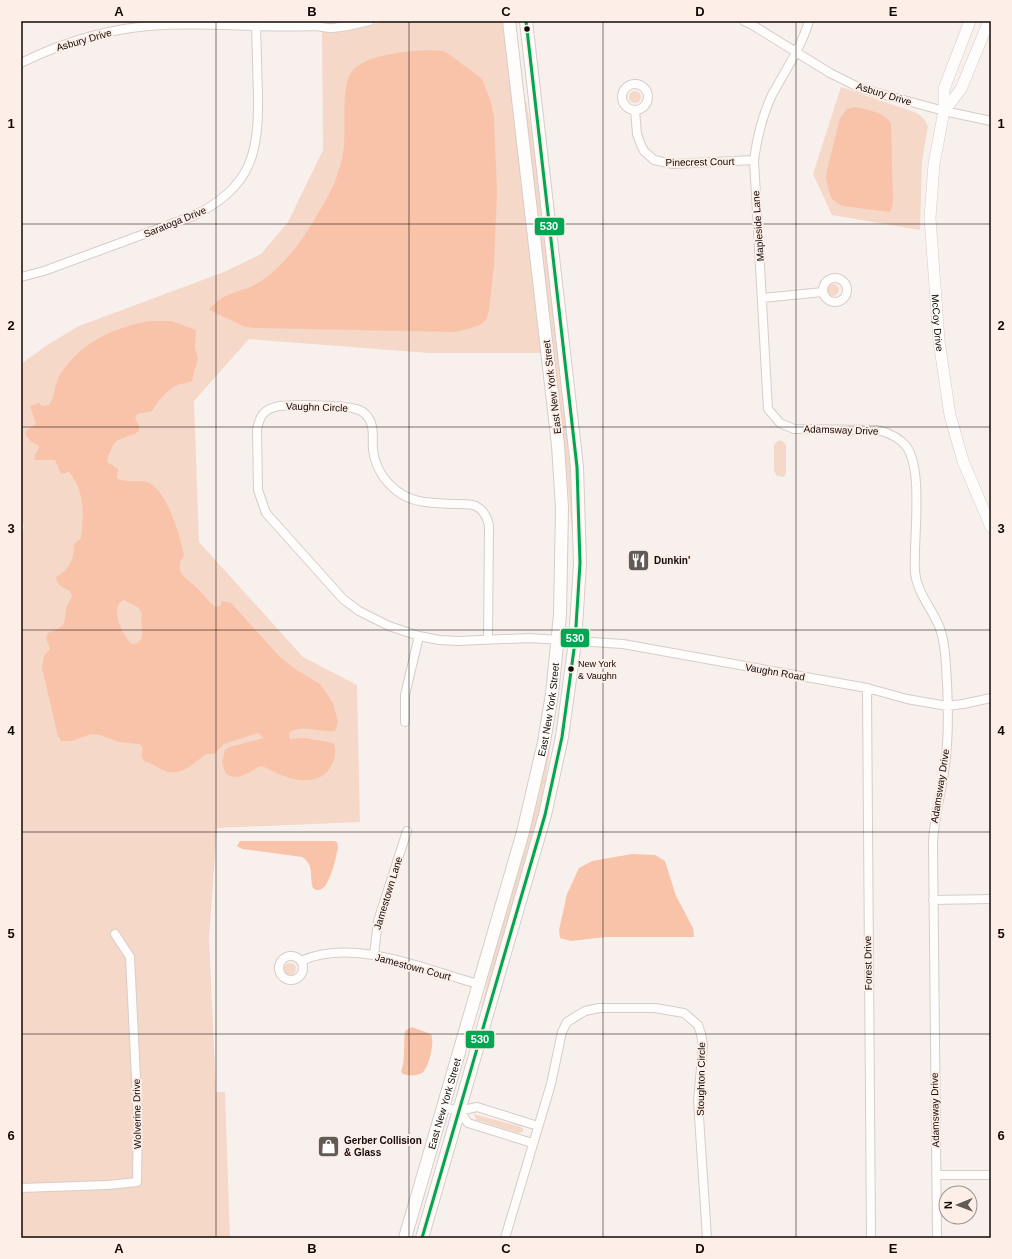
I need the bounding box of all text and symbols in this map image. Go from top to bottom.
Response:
text: A [114,4,124,19]
text: B [307,4,317,19]
text: C [501,4,511,19]
text: D [695,4,705,19]
text: E [889,4,898,19]
unlabelled marker [522,24,532,34]
street label: Asbury Drive [55,27,113,53]
street label: Asbury Drive [855,80,913,108]
text: 1 [7,116,15,131]
text: 1 [997,116,1005,131]
street label: Pinecrest Court [665,156,735,168]
street label: Mapleside Lane [750,190,766,262]
street label: Saratoga Drive [142,204,208,240]
line badge: 530 [534,217,565,236]
text: 530 [540,220,558,232]
street label: McCoy Drive [930,294,946,353]
text: 2 [7,318,15,333]
text: 2 [997,318,1005,333]
street label: East New York Street [541,339,563,435]
street label: Vaughn Circle [286,400,349,414]
street label: Adamsway Drive [803,423,879,437]
text: 3 [7,521,15,536]
text: 3 [997,521,1005,536]
restaurant icon: Dunkin' [625,547,651,573]
place label: Dunkin' [654,555,690,566]
line badge: 530 [560,628,590,648]
text: 530 [566,632,584,644]
place label: New York & Vaughn [578,659,617,681]
street label: Vaughn Road [744,661,806,683]
street label: East New York Street [535,662,561,757]
marker: New York & Vaughn [566,664,576,674]
text: 4 [7,723,15,738]
text: 4 [997,723,1005,738]
street label: Adamsway Drive [929,748,951,824]
street label: Jamestown Lane [372,855,404,931]
text: 5 [7,926,15,941]
text: 5 [997,926,1005,941]
street label: Forest Drive [862,935,874,990]
street label: Jamestown Court [374,952,452,982]
line badge: 530 [465,1030,495,1049]
text: 530 [471,1033,489,1045]
street label: Stoughton Circle [695,1042,707,1116]
street label: East New York Street [426,1056,463,1151]
street label: Adamsway Drive [929,1072,941,1148]
street label: Wolverine Drive [131,1078,143,1149]
text: 6 [7,1128,15,1143]
text: 6 [997,1128,1005,1143]
shop icon: Gerber Collision & Glass [315,1133,341,1159]
place label: Gerber Collision & Glass [344,1135,422,1158]
north arrow [938,1185,978,1225]
text: N [942,1201,954,1209]
text: A [114,1241,124,1256]
text: B [307,1241,317,1256]
text: C [501,1241,511,1256]
text: D [695,1241,705,1256]
text: E [889,1241,898,1256]

